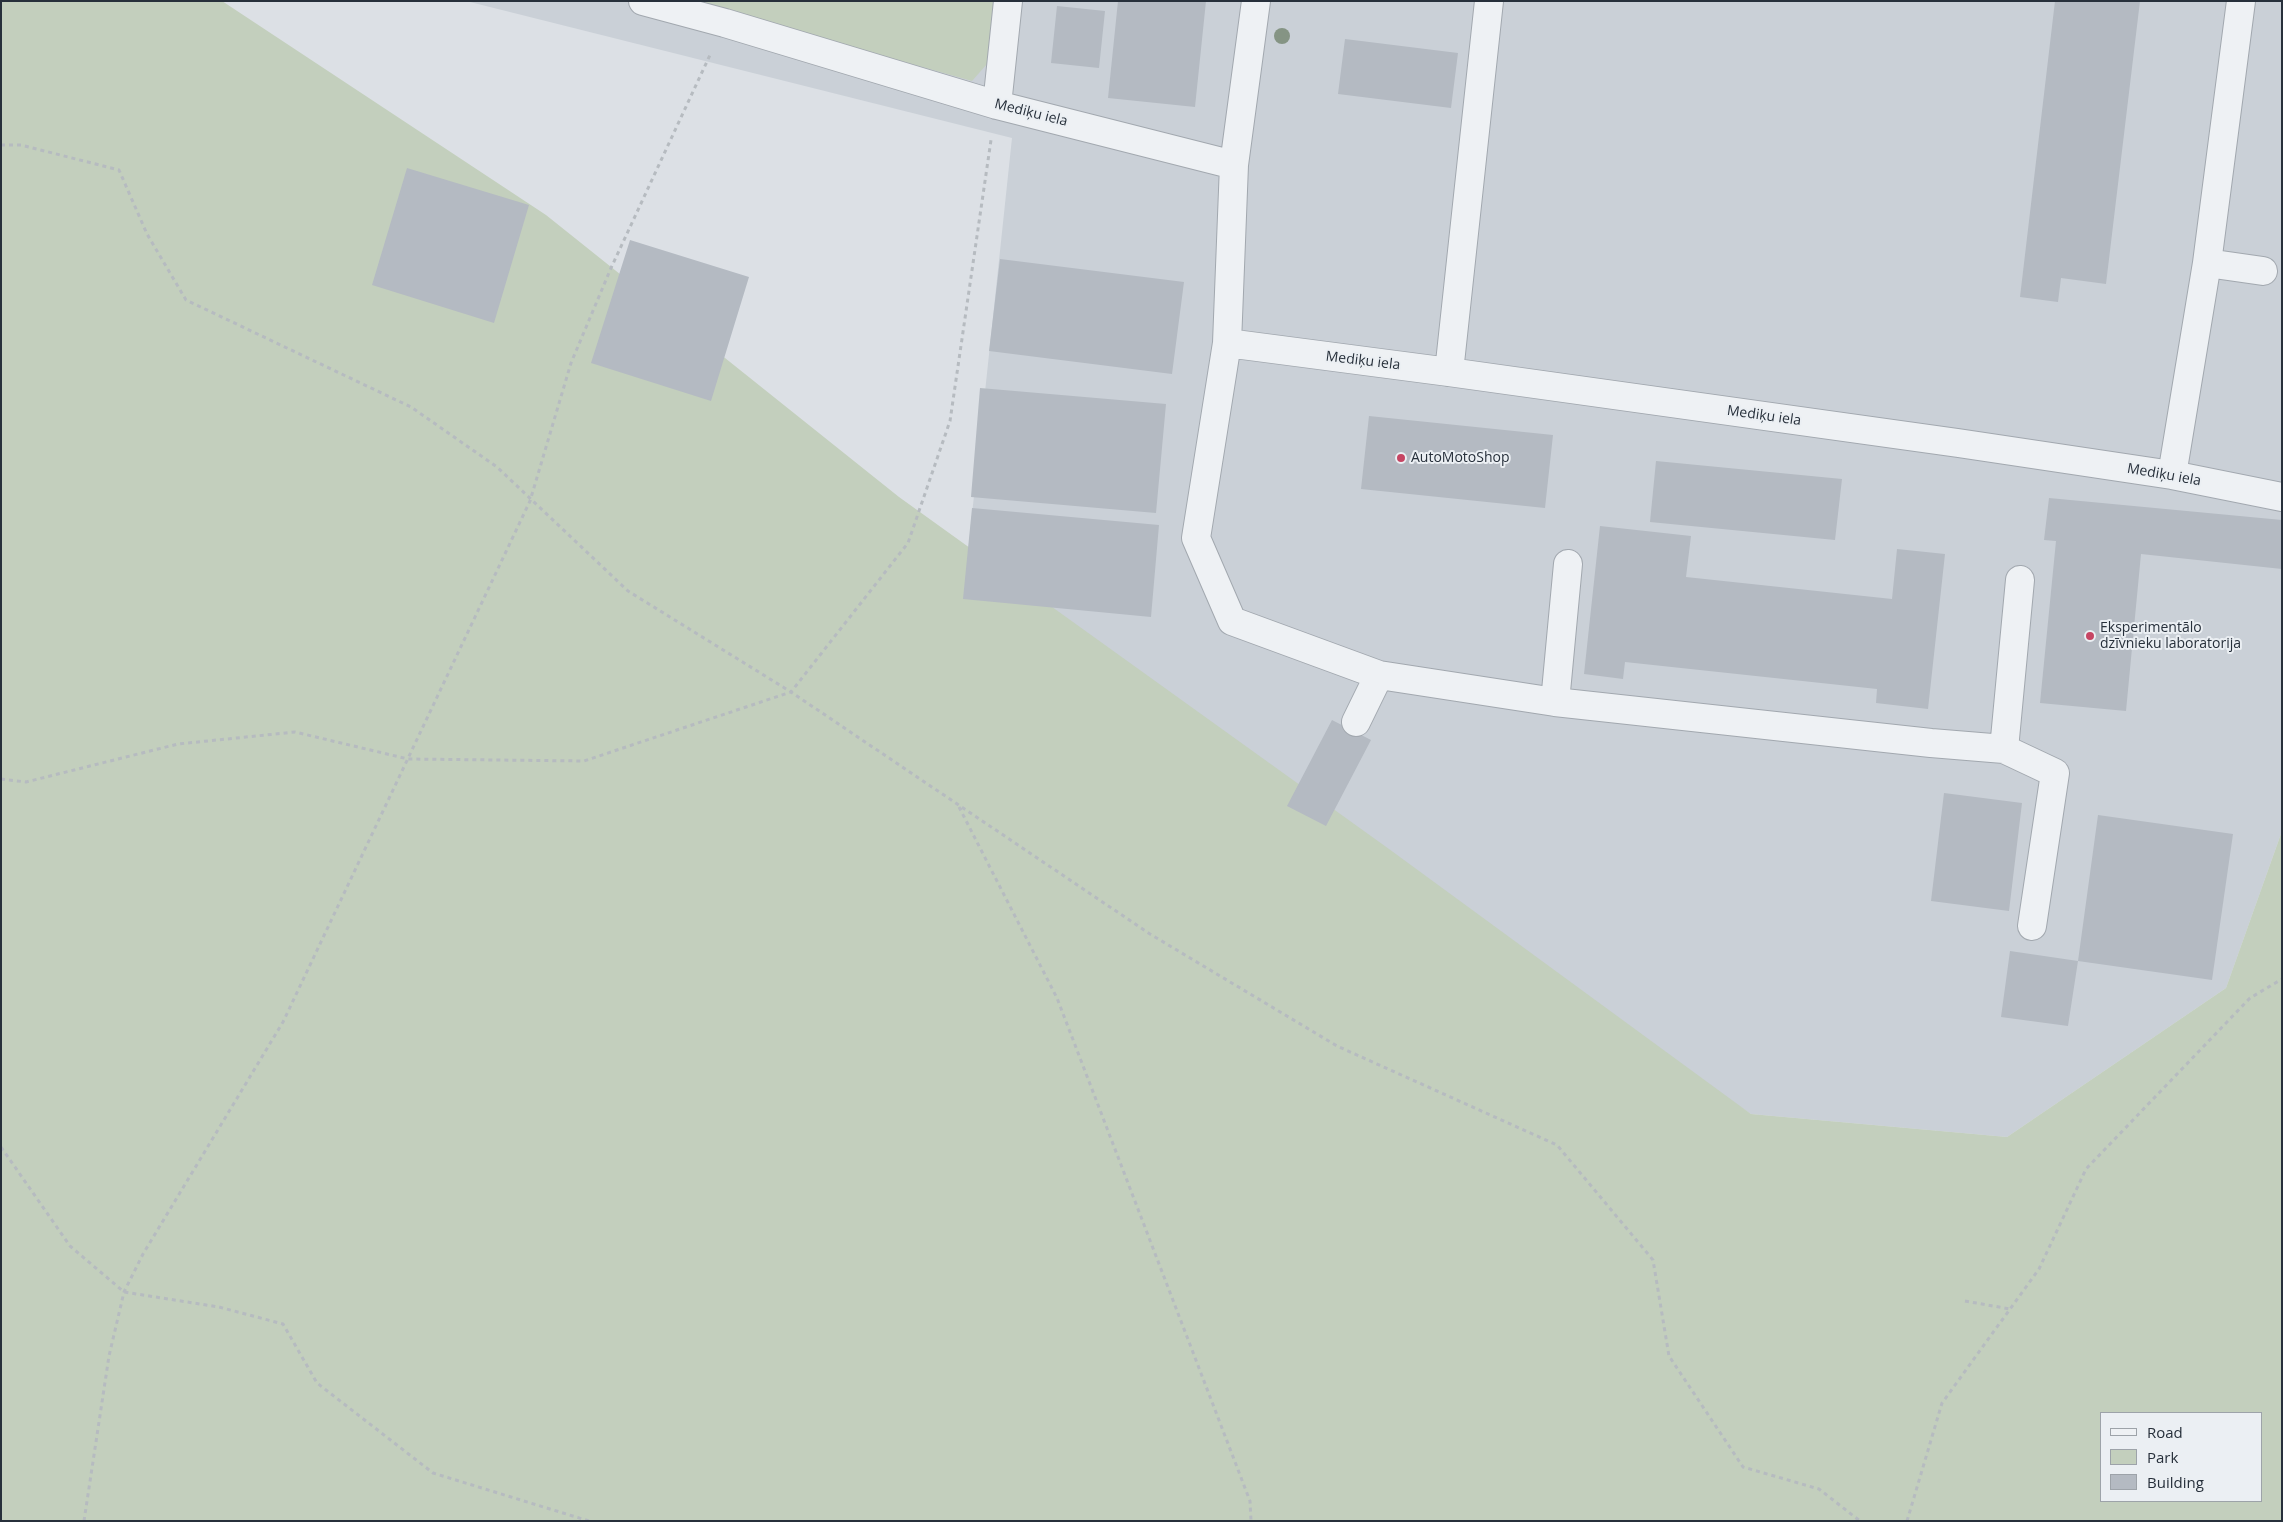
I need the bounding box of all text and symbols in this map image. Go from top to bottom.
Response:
street label: Mediķu iela [993,96,1069,130]
street label: Mediķu iela [1325,348,1401,374]
street label: Mediķu iela [1726,402,1802,430]
place label: AutoMotoShop [1411,450,1510,466]
marker: AutoMotoShop [1395,452,1407,464]
street label: Mediķu iela [2126,460,2202,490]
place label: Eksperimentālo dzīvnieku laboratorija [2100,620,2241,652]
marker: Eksperimentālo dzīvnieku laboratorija [2084,630,2096,642]
legend [2100,1412,2263,1502]
text: Road [2147,1422,2183,1442]
text: Park [2147,1447,2178,1467]
text: Building [2147,1472,2204,1492]

